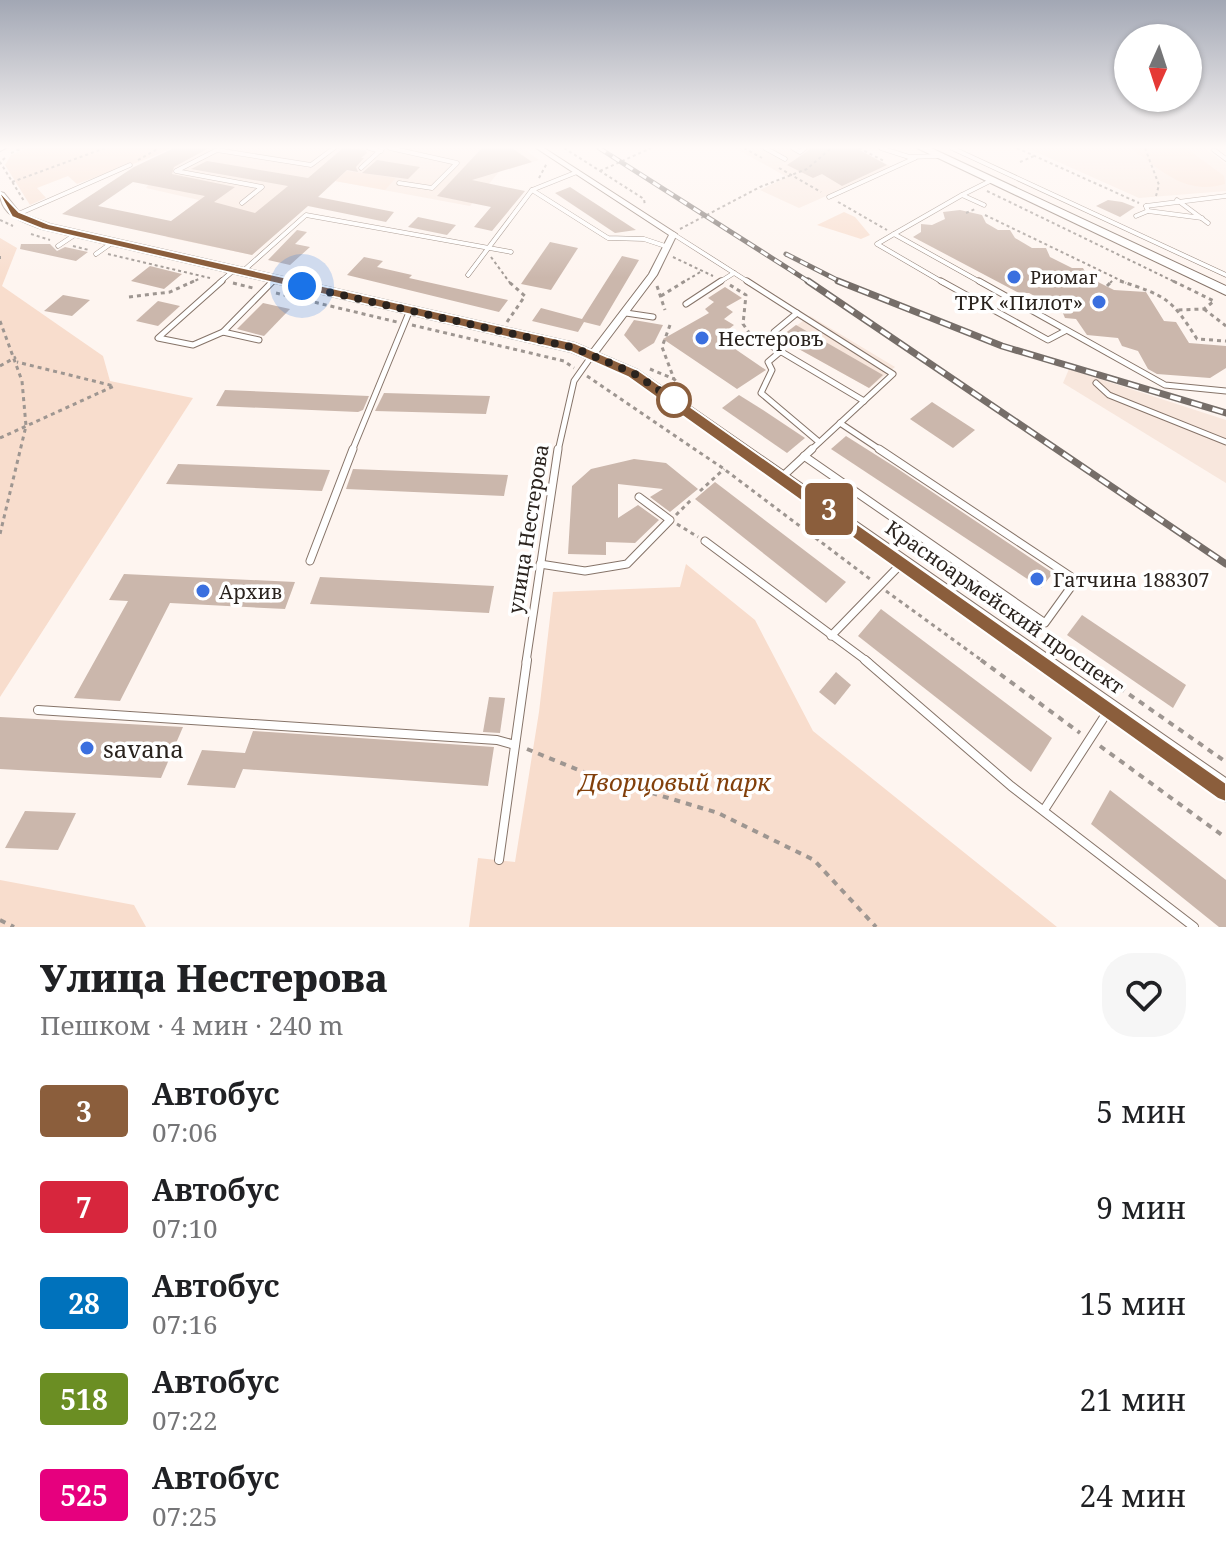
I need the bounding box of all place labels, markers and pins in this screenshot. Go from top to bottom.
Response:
place label: Риомаг [1030,265,1098,289]
marker: Риомаг [1005,268,1023,286]
place label: ТРК «Пилот» [955,289,1083,316]
marker: ТРК «Пилот» [1090,293,1108,311]
place label: Нестеровъ [718,325,824,352]
marker: Нестеровъ [693,329,711,347]
unlabelled marker [657,383,691,417]
place label: Гатчина 188307 [1053,566,1210,593]
marker: Гатчина 188307 [1028,570,1046,588]
place label: Архив [219,578,282,605]
marker: Архив [194,582,212,600]
place label: savana [103,732,184,765]
marker: savana [78,739,96,757]

